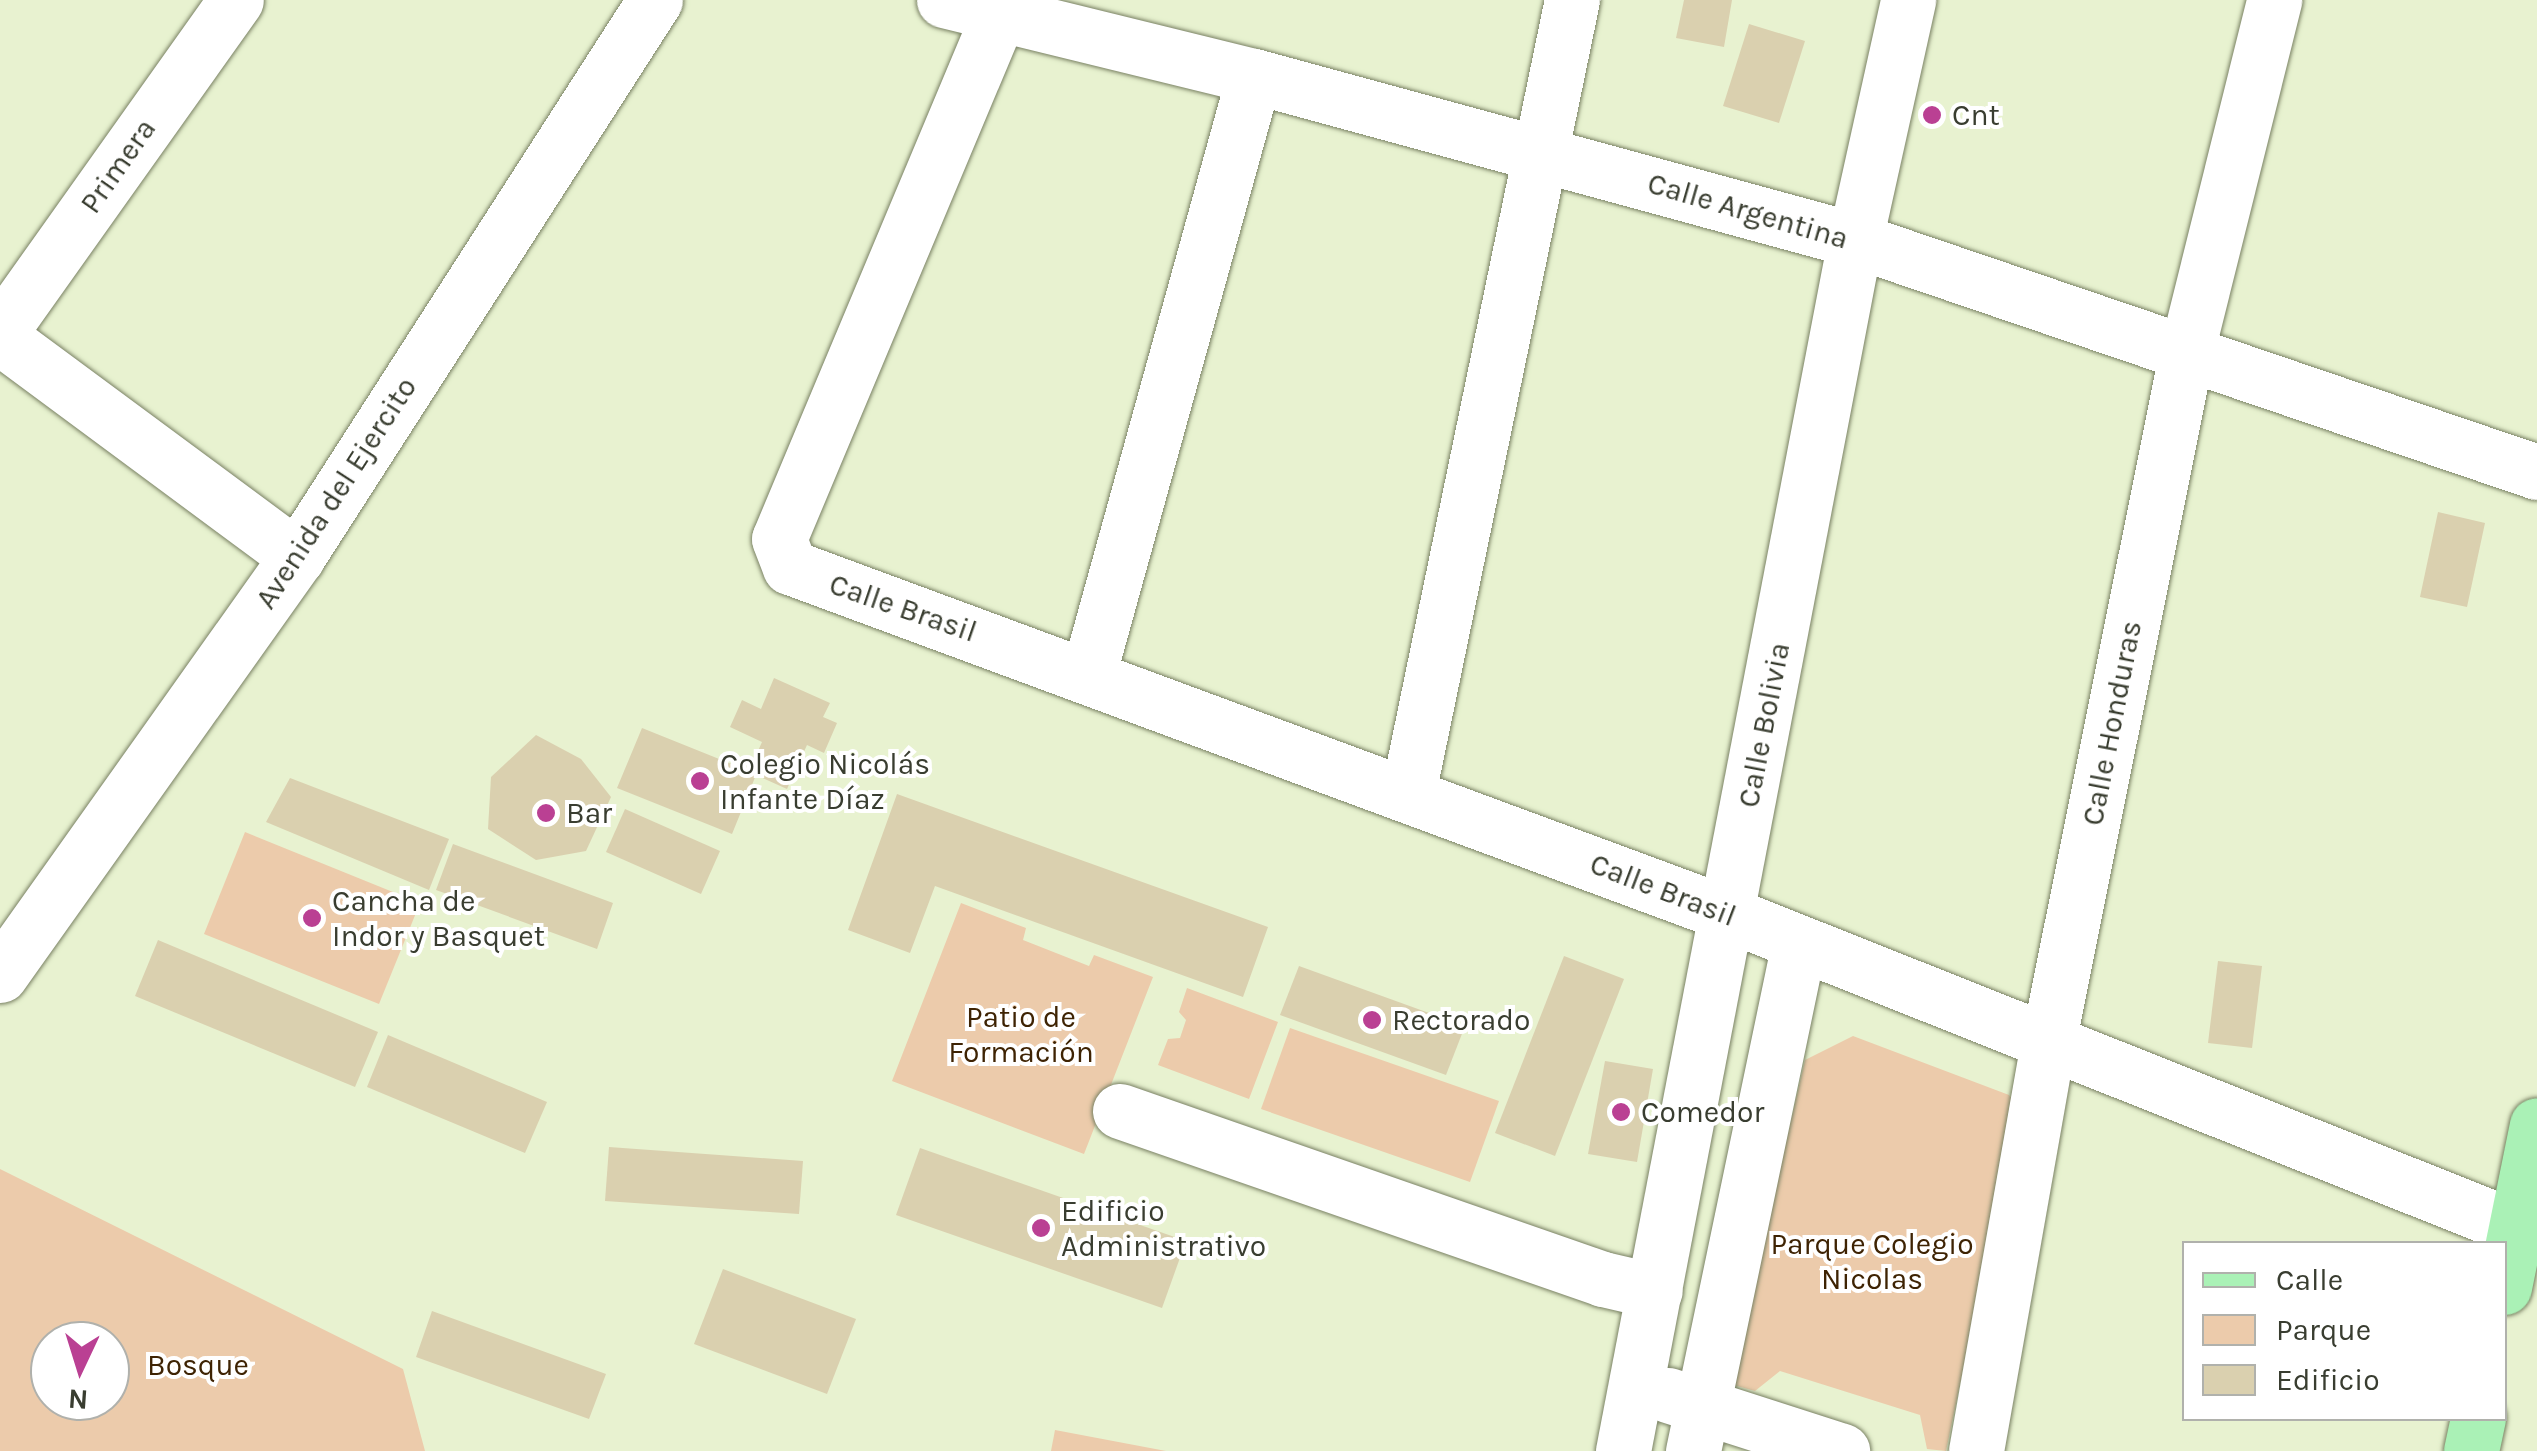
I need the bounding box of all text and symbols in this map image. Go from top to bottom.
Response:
place label: Cnt [1952,97,2000,133]
marker: Cnt [1921,104,1943,126]
street label: Primera [73,112,163,220]
street label: Calle Argentina [1643,165,1853,257]
street label: Avenida del Ejercito [248,370,424,616]
street label: Calle Brasil [825,566,981,650]
street label: Calle Honduras [2075,618,2149,828]
street label: Calle Bolivia [1730,640,1798,810]
place label: Colegio Nicolás Infante Díaz [720,746,930,816]
marker: Colegio Nicolás Infante Díaz [689,770,711,792]
place label: Bar [566,795,612,831]
marker: Bar [535,802,557,824]
street label: Calle Brasil [1585,846,1741,934]
place label: Cancha de Indor y Basquet [332,883,545,954]
marker: Cancha de Indor y Basquet [301,907,323,929]
park label: Patio de Formación [948,999,1094,1070]
place label: Rectorado [1392,1002,1530,1038]
marker: Rectorado [1361,1009,1383,1031]
place label: Comedor [1641,1094,1764,1130]
marker: Comedor [1610,1101,1632,1123]
place label: Edificio Administrativo [1061,1193,1266,1264]
marker: Edificio Administrativo [1030,1217,1052,1239]
park label: Parque Colegio Nicolas [1770,1226,1974,1296]
legend [2182,1241,2507,1421]
text: Calle [2276,1262,2343,1298]
text: Parque [2276,1312,2371,1348]
north arrow [30,1321,130,1421]
park label: Bosque [147,1347,249,1383]
text: Edificio [2276,1362,2380,1398]
text: N [67,1382,89,1417]

